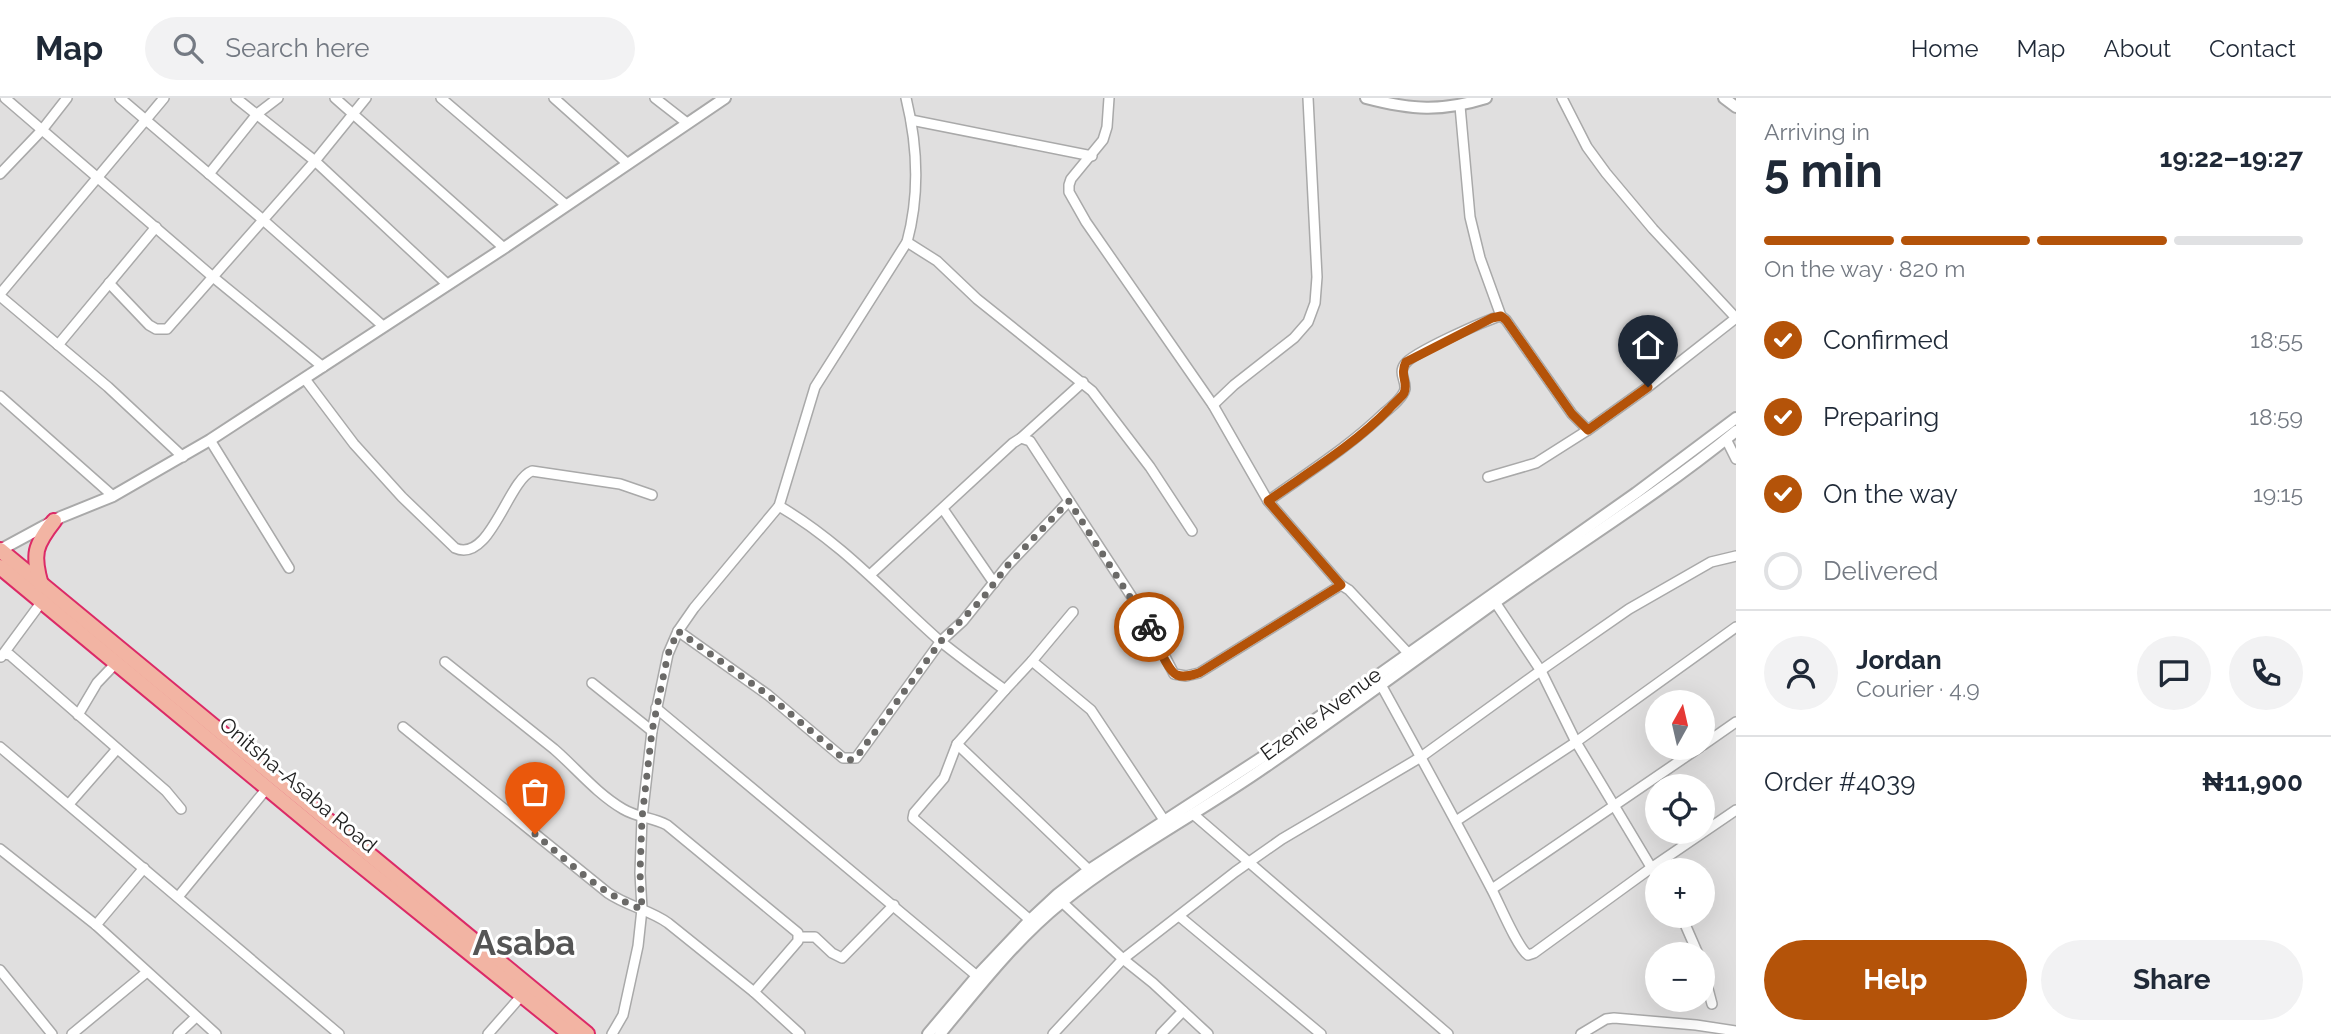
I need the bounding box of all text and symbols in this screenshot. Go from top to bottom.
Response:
search box [145,17,635,80]
text: Map [35,29,103,68]
icon: search [169,29,207,67]
text: Search here [225,33,370,63]
text: Home [1911,34,1979,63]
text: Map [2017,34,2065,63]
text: About [2103,34,2171,63]
text: Contact [2209,34,2296,63]
text: Arriving in [1764,118,1870,145]
text: 19:22–19:27 [2160,143,2303,173]
text: 5 min [1764,144,1883,198]
text: On the way · 820 m [1764,255,1966,282]
pin [1618,315,1678,387]
icon: check [1764,321,1802,359]
text: Confirmed [1823,325,1949,355]
icon: home [1629,326,1667,364]
text: 18:55 [2250,326,2303,353]
icon: check [1764,398,1802,436]
text: Preparing [1823,402,1939,432]
text: 18:59 [2249,403,2303,430]
icon: check [1764,475,1802,513]
text: On the way [1823,479,1958,509]
text: 19:15 [2253,480,2303,507]
text: Delivered [1823,556,1938,586]
courier [1114,592,1184,662]
icon: bike [1130,608,1168,646]
button: person [1764,636,1838,710]
button: chat [2137,636,2211,710]
button: phone [2229,636,2303,710]
text: Jordan [1856,645,1942,675]
street label: Ezenie Avenue [1256,662,1386,766]
text: Courier · 4.9 [1856,675,1980,702]
north arrow [1645,690,1715,760]
map controls [1645,690,1715,1012]
street label: Onitsha-Asaba Road [214,711,382,858]
pin [505,762,565,834]
text: Order #4039 [1764,767,1915,797]
text: ₦11,900 [2202,767,2303,797]
icon: bag [516,773,554,811]
button: locate [1645,774,1715,844]
button: + [1645,858,1715,928]
district label: Asaba [473,922,575,963]
button: Help [1764,940,2027,1020]
button: Share [2041,940,2303,1020]
button: − [1645,942,1715,1012]

